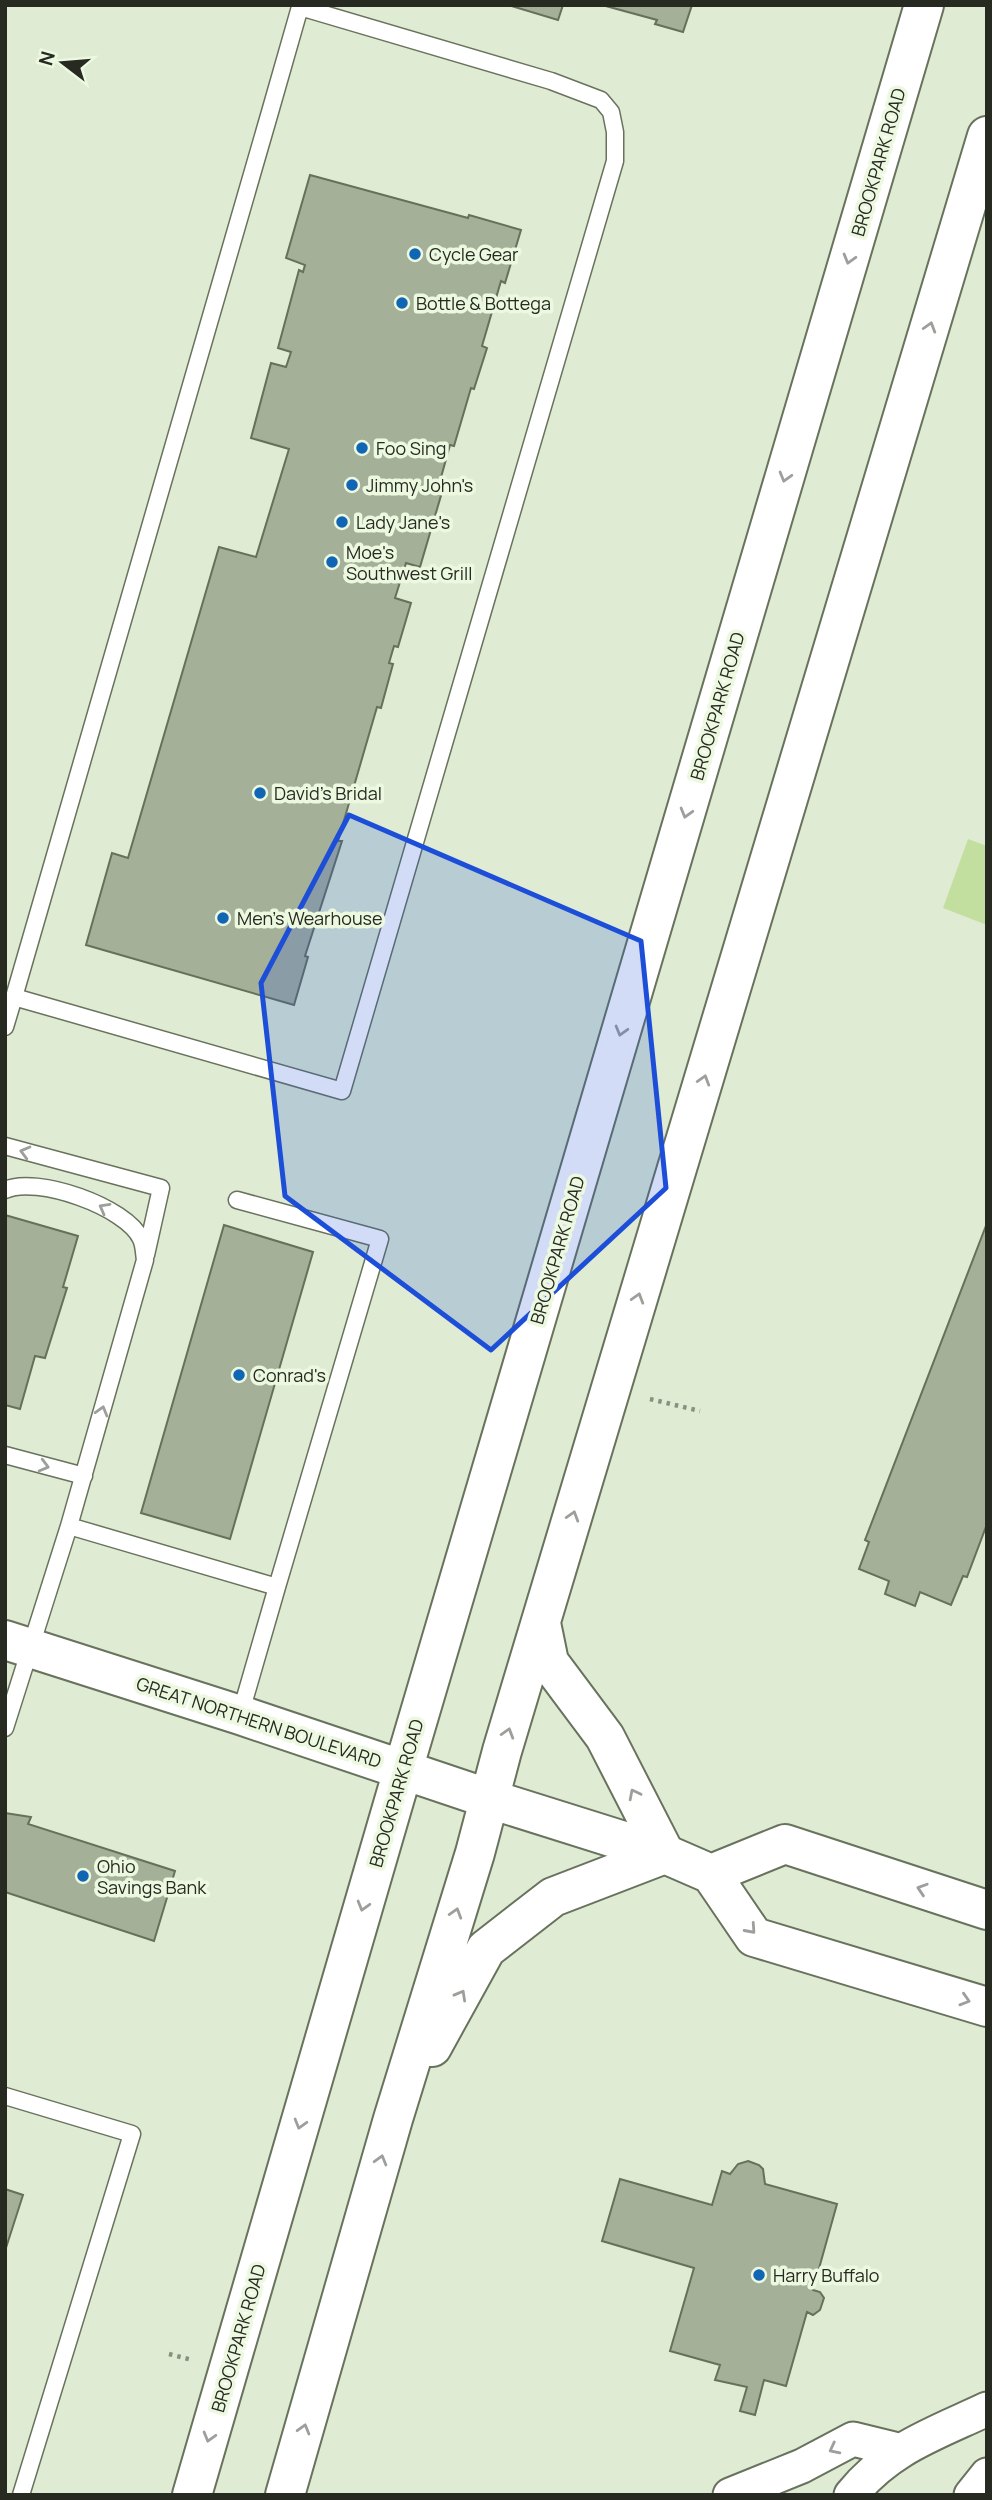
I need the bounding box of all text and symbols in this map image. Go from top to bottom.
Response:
north arrow [28,28,98,98]
text: N [32,48,61,68]
street label: BROOKPARK ROAD [845,85,911,239]
place label: Cycle Gear [429,242,519,266]
marker: Cycle Gear [407,246,423,262]
one-way arrow [843,252,858,264]
place label: Bottle & Bottega [416,291,551,315]
marker: Bottle & Bottega [394,295,410,311]
one-way arrow [921,322,936,334]
place label: Foo Sing [376,436,446,460]
marker: Foo Sing [354,440,370,456]
one-way arrow [778,471,793,483]
place label: Jimmy John's [366,473,473,497]
marker: Jimmy John's [344,477,360,493]
place label: Lady Jane's [356,510,450,534]
marker: Lady Jane's [334,514,350,530]
place label: Moe's Southwest Grill [346,540,472,585]
marker: Moe's Southwest Grill [324,554,340,570]
street label: BROOKPARK ROAD [684,629,750,783]
place label: David's Bridal [274,781,382,805]
marker: David's Bridal [252,785,268,801]
one-way arrow [679,806,694,818]
place label: Men's Wearhouse [237,906,383,930]
marker: Men's Wearhouse [215,910,231,926]
one-way arrow [615,1025,630,1037]
one-way arrow [695,1074,710,1086]
one-way arrow [19,1145,31,1160]
street label: BROOKPARK ROAD [524,1173,590,1327]
one-way arrow [99,1202,111,1216]
one-way arrow [630,1292,645,1304]
place label: Conrad's [253,1363,326,1387]
marker: Conrad's [231,1367,247,1383]
one-way arrow [94,1405,109,1417]
one-way arrow [38,1458,50,1472]
one-way arrow [565,1510,580,1522]
street label: GREAT NORTHERN BOULEVARD [133,1671,385,1773]
street label: BROOKPARK ROAD [363,1716,429,1870]
one-way arrow [499,1728,514,1740]
one-way arrow [628,1788,642,1801]
place label: Ohio Savings Bank [97,1854,207,1899]
marker: Ohio Savings Bank [75,1868,91,1884]
one-way arrow [916,1883,929,1897]
one-way arrow [357,1900,372,1912]
one-way arrow [448,1908,463,1920]
one-way arrow [743,1921,755,1934]
one-way arrow [453,1989,466,2002]
one-way arrow [959,1992,971,2007]
one-way arrow [293,2118,308,2130]
one-way arrow [373,2154,387,2166]
street label: BROOKPARK ROAD [205,2261,271,2415]
place label: Harry Buffalo [773,2263,880,2287]
marker: Harry Buffalo [751,2267,767,2283]
one-way arrow [295,2423,310,2435]
one-way arrow [202,2431,217,2443]
one-way arrow [829,2441,841,2455]

